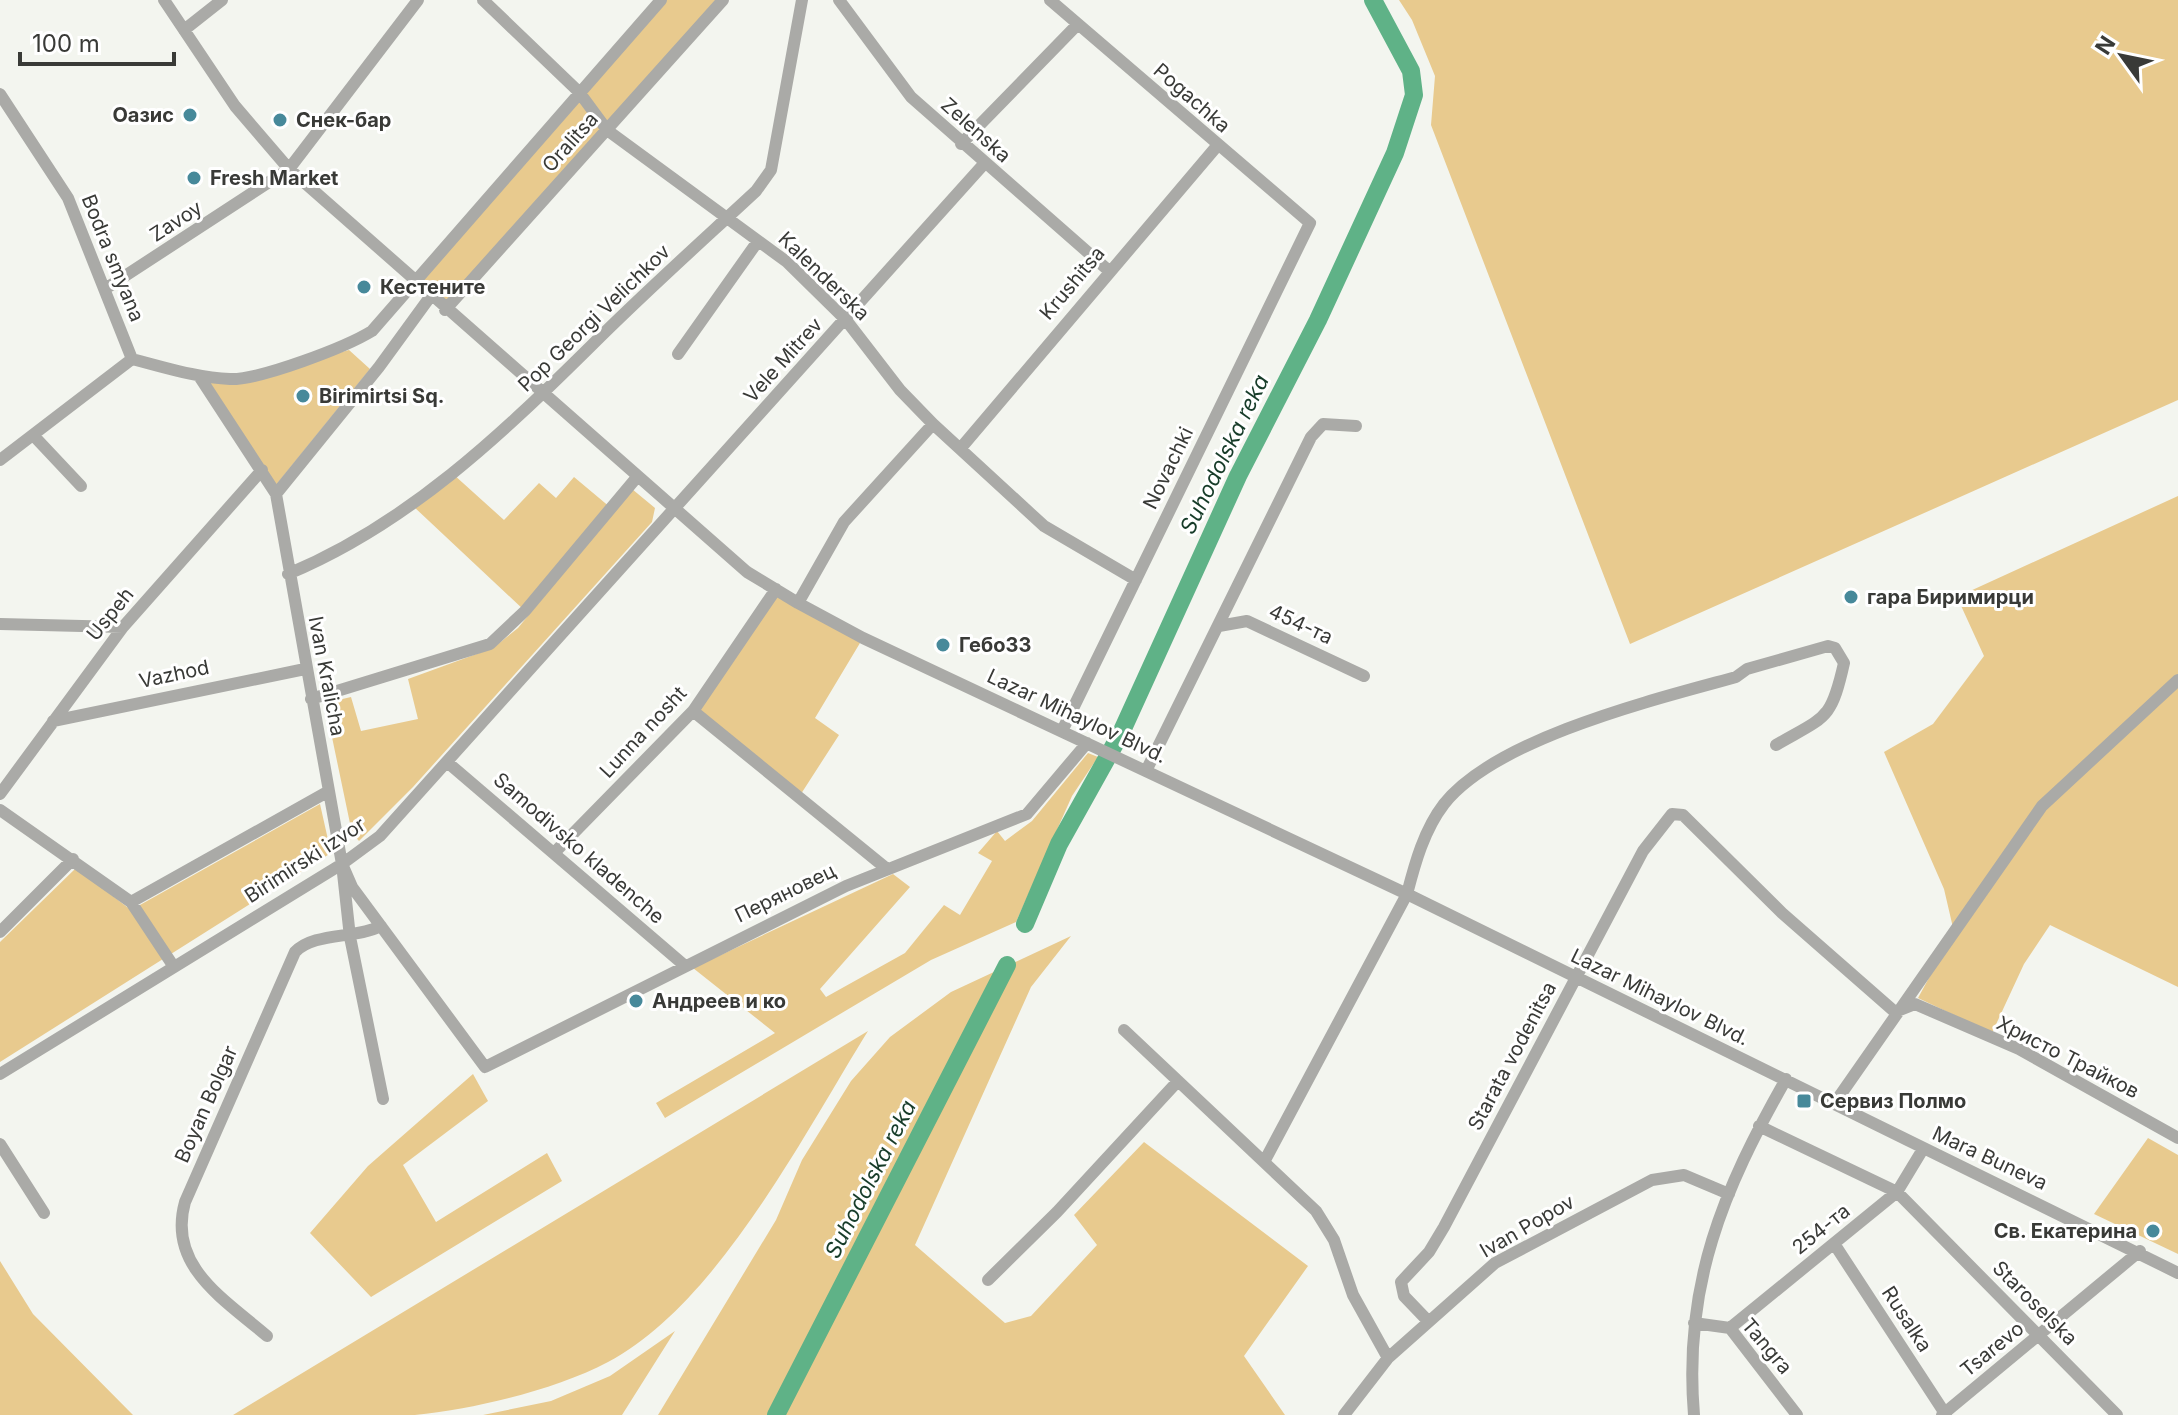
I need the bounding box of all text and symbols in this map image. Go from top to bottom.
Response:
scale bar [20,16,174,66]
north arrow [2082,16,2162,96]
text: 100 m [32,29,100,58]
text: N [2090,31,2121,59]
street label: Pogachka [1149,58,1235,138]
street label: Zelenska [936,93,1016,167]
place label: Оазис [112,103,174,127]
marker: Оазис [181,106,199,124]
street label: Oralitsa [537,107,603,177]
place label: Снек-бар [296,108,391,132]
marker: Снек-бар [271,111,289,129]
place label: Fresh Market [210,166,338,190]
marker: Fresh Market [185,169,203,187]
street label: Bodra smyana [77,191,149,325]
street label: Zavoy [145,195,207,247]
street label: Kalenderska [774,227,874,325]
street label: Pop Georgi Velichkov [513,239,675,397]
street label: Krushitsa [1034,242,1110,324]
place label: Кестените [380,275,486,299]
marker: Кестените [355,278,373,296]
street label: Vele Mitrev [739,313,827,407]
water label: Suhodolska reka [1174,370,1274,538]
place label: Birimirtsi Sq. [319,384,445,408]
marker: Birimirtsi Sq. [294,387,312,405]
street label: Novachki [1138,423,1198,513]
street label: Uspeh [81,583,139,645]
place label: гара Биримирци [1867,585,2034,609]
marker: гара Биримирци [1842,588,1860,606]
street label: 454-та [1265,599,1337,649]
street label: Ivan Kralicha [304,614,350,738]
place label: Гебо33 [959,633,1031,657]
marker: Гебо33 [934,636,952,654]
street label: Vazhod [137,655,211,693]
street label: Lazar Mihaylov Blvd. [983,664,1171,768]
street label: Lunna nosht [595,681,692,783]
street label: Samodivsko kladenche [489,767,669,929]
street label: Birimirski izvor [240,812,370,908]
street label: Перяновец [731,858,839,928]
street label: Lazar Mihaylov Blvd. [1567,943,1753,1051]
street label: Starata vodenitsa [1463,978,1561,1134]
place label: Андреев и ко [652,989,786,1013]
marker: Андреев и ко [627,992,645,1010]
street label: Христо Трайков [1993,1011,2143,1103]
street label: Boyan Bolgar [170,1041,243,1166]
place label: Сервиз Полмо [1820,1089,1966,1113]
marker: Сервиз Полмо [1795,1092,1813,1110]
water label: Suhodolska reka [819,1096,921,1262]
street label: Mara Buneva [1929,1121,2051,1195]
street label: Ivan Popov [1476,1189,1578,1263]
street label: 254-та [1787,1199,1855,1259]
place label: Св. Екатерина [1994,1219,2137,1243]
marker: Св. Екатерина [2144,1222,2162,1240]
street label: Staroselska [1988,1256,2082,1350]
street label: Rusalka [1877,1282,1937,1356]
street label: Tangra [1737,1313,1797,1379]
street label: Tsarevo [1955,1316,2029,1382]

